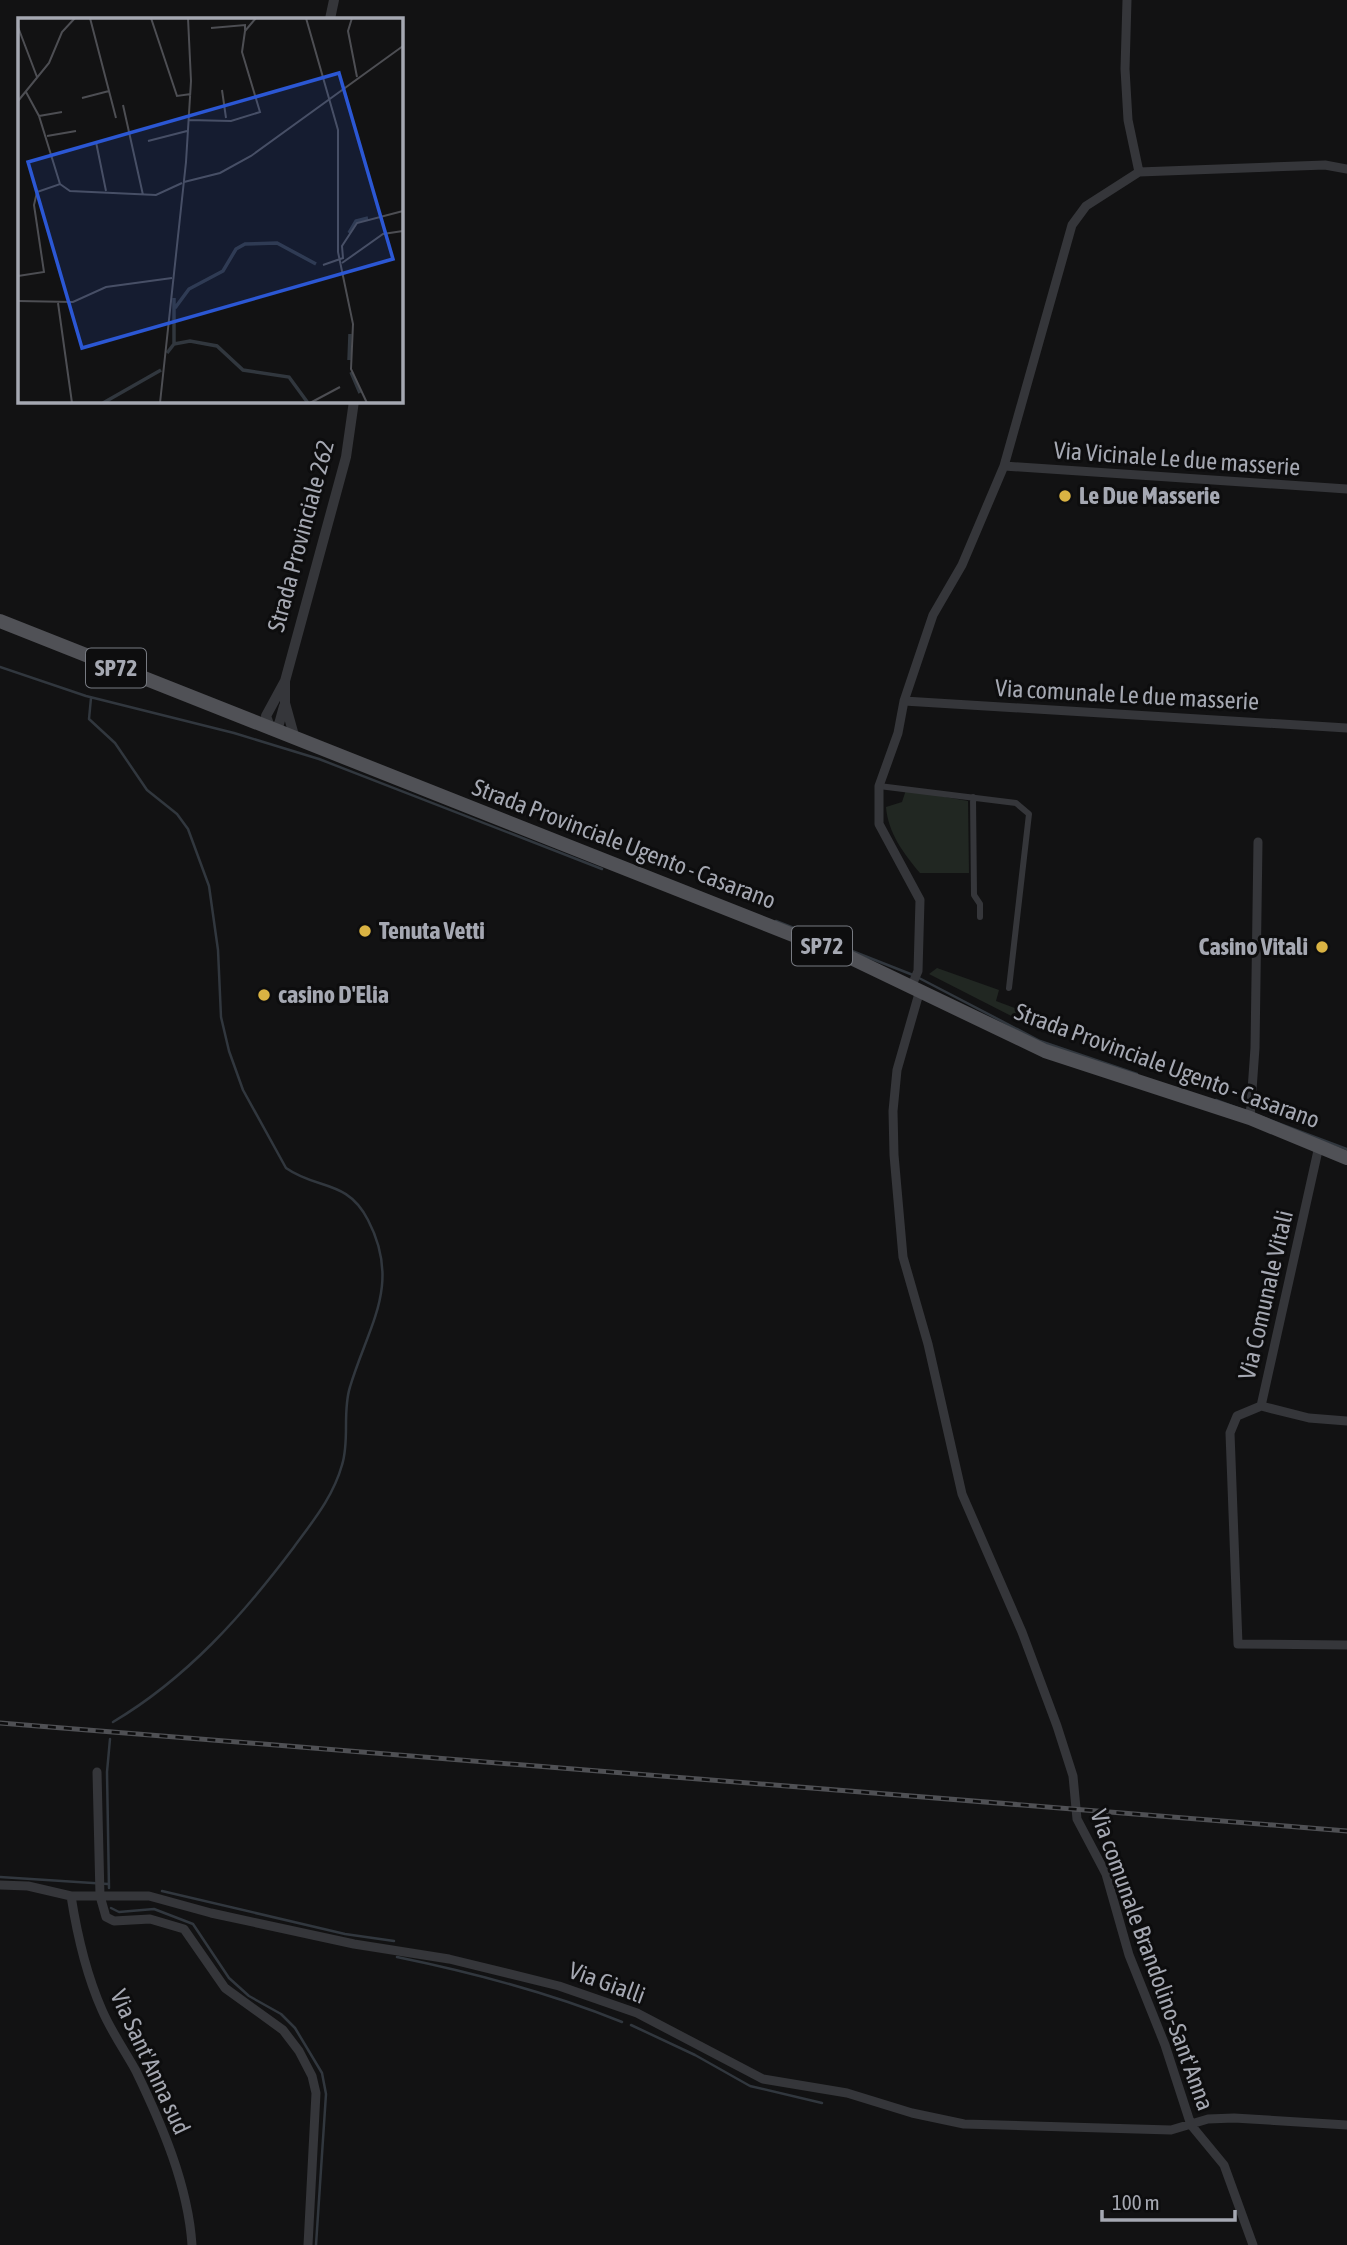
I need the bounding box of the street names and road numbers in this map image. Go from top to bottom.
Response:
street label: Via Vicinale Le due masserie [1053,436,1301,481]
street label: Strada Provinciale 262 [262,437,339,635]
road number: SP72 [86,648,146,688]
street label: Via comunale Le due masserie [994,674,1260,715]
street label: Strada Provinciale Ugento - Casarano [469,773,780,914]
road number: SP72 [792,926,852,965]
street label: Strada Provinciale Ugento - Casarano [1011,998,1323,1133]
street label: Via Comunale Vitali [1233,1208,1298,1382]
street label: Via comunale Brandolino-Sant'Anna [1085,1806,1220,2114]
street label: Via Gialli [565,1956,649,2009]
street label: Via Sant'Anna sud [105,1985,196,2138]

